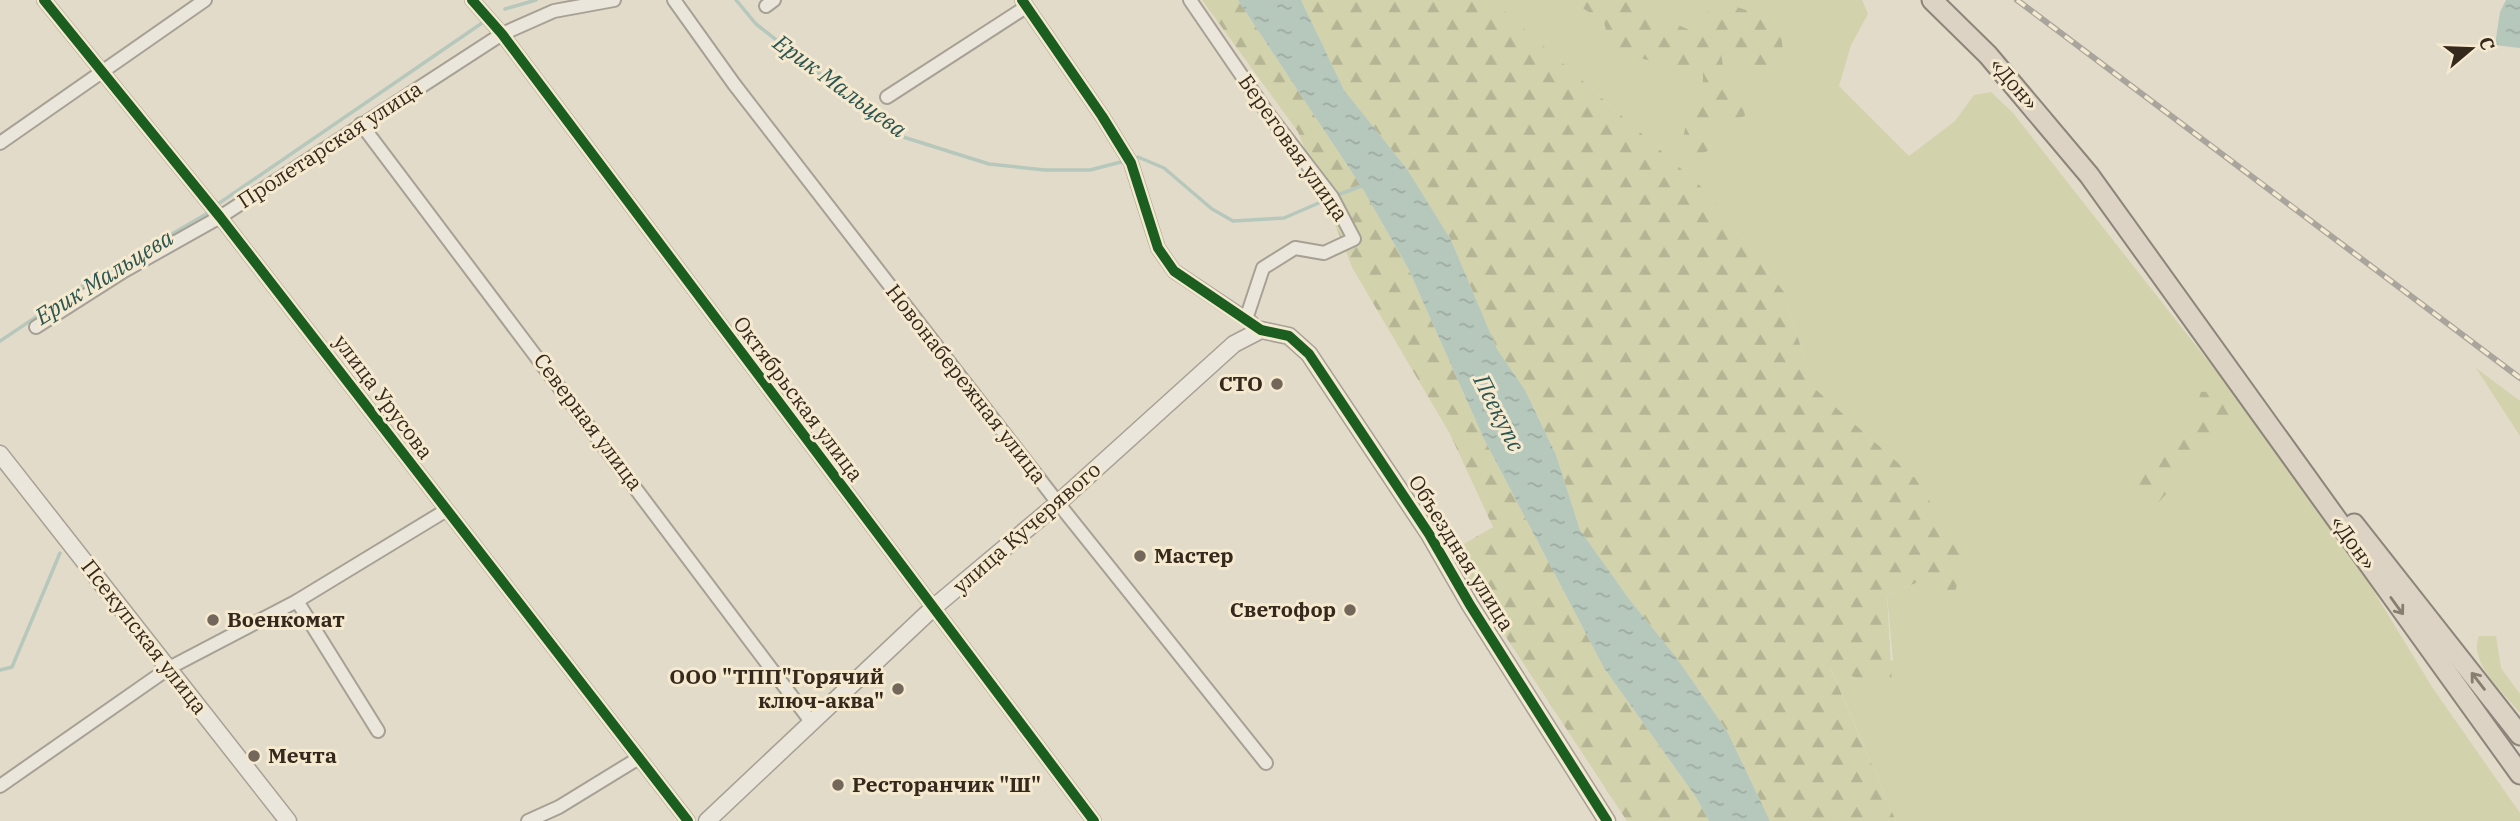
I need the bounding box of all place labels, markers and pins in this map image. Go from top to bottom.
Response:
place label: СТО [1219,369,1263,397]
marker: СТО [1269,376,1285,392]
place label: Мастер [1154,541,1234,569]
marker: Мастер [1132,548,1148,564]
place label: Светофор [1230,595,1336,623]
marker: Светофор [1342,602,1358,618]
place label: Военкомат [227,605,345,633]
marker: Военкомат [205,612,221,628]
place label: ООО "ТПП"Горячий ключ-аква" [669,662,884,714]
marker: ООО "ТПП"Горячий ключ-аква" [890,681,906,697]
place label: Мечта [268,741,337,769]
marker: Мечта [246,748,262,764]
place label: Ресторанчик "Ш" [852,770,1041,798]
marker: Ресторанчик "Ш" [830,777,846,793]

